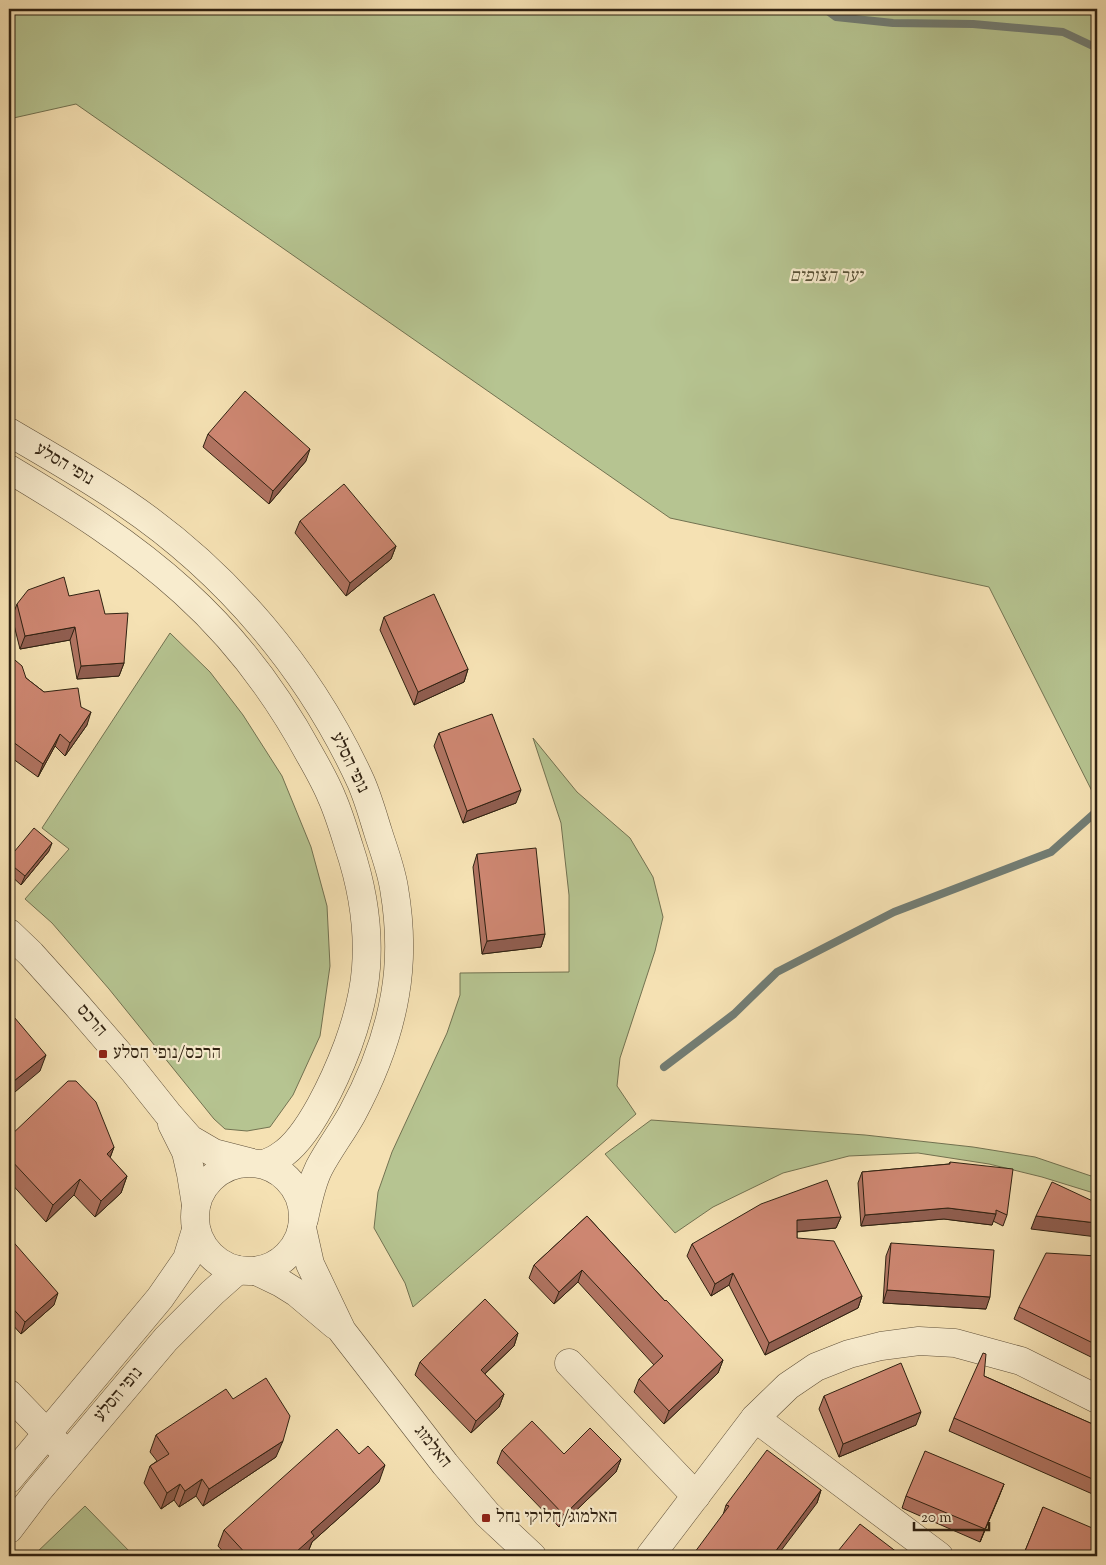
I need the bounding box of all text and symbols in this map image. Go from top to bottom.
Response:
park label: יער הצופים [790,264,864,290]
street label: נופי הסלע [30,437,98,493]
street label: נופי הסלע [323,728,375,798]
street label: הרכס [69,999,113,1043]
place label: הרכס/נופי הסלע [113,1041,221,1067]
marker: הרכס/נופי הסלע [97,1048,109,1060]
street label: נופי הסלע [88,1362,150,1428]
street label: האלמוג [407,1420,457,1474]
scale bar [914,1500,988,1532]
place label: האלמוג/חלוקי נחל [496,1505,618,1531]
text: 20 m [921,1508,952,1529]
marker: האלמוג/חלוקי נחל [480,1512,492,1524]

